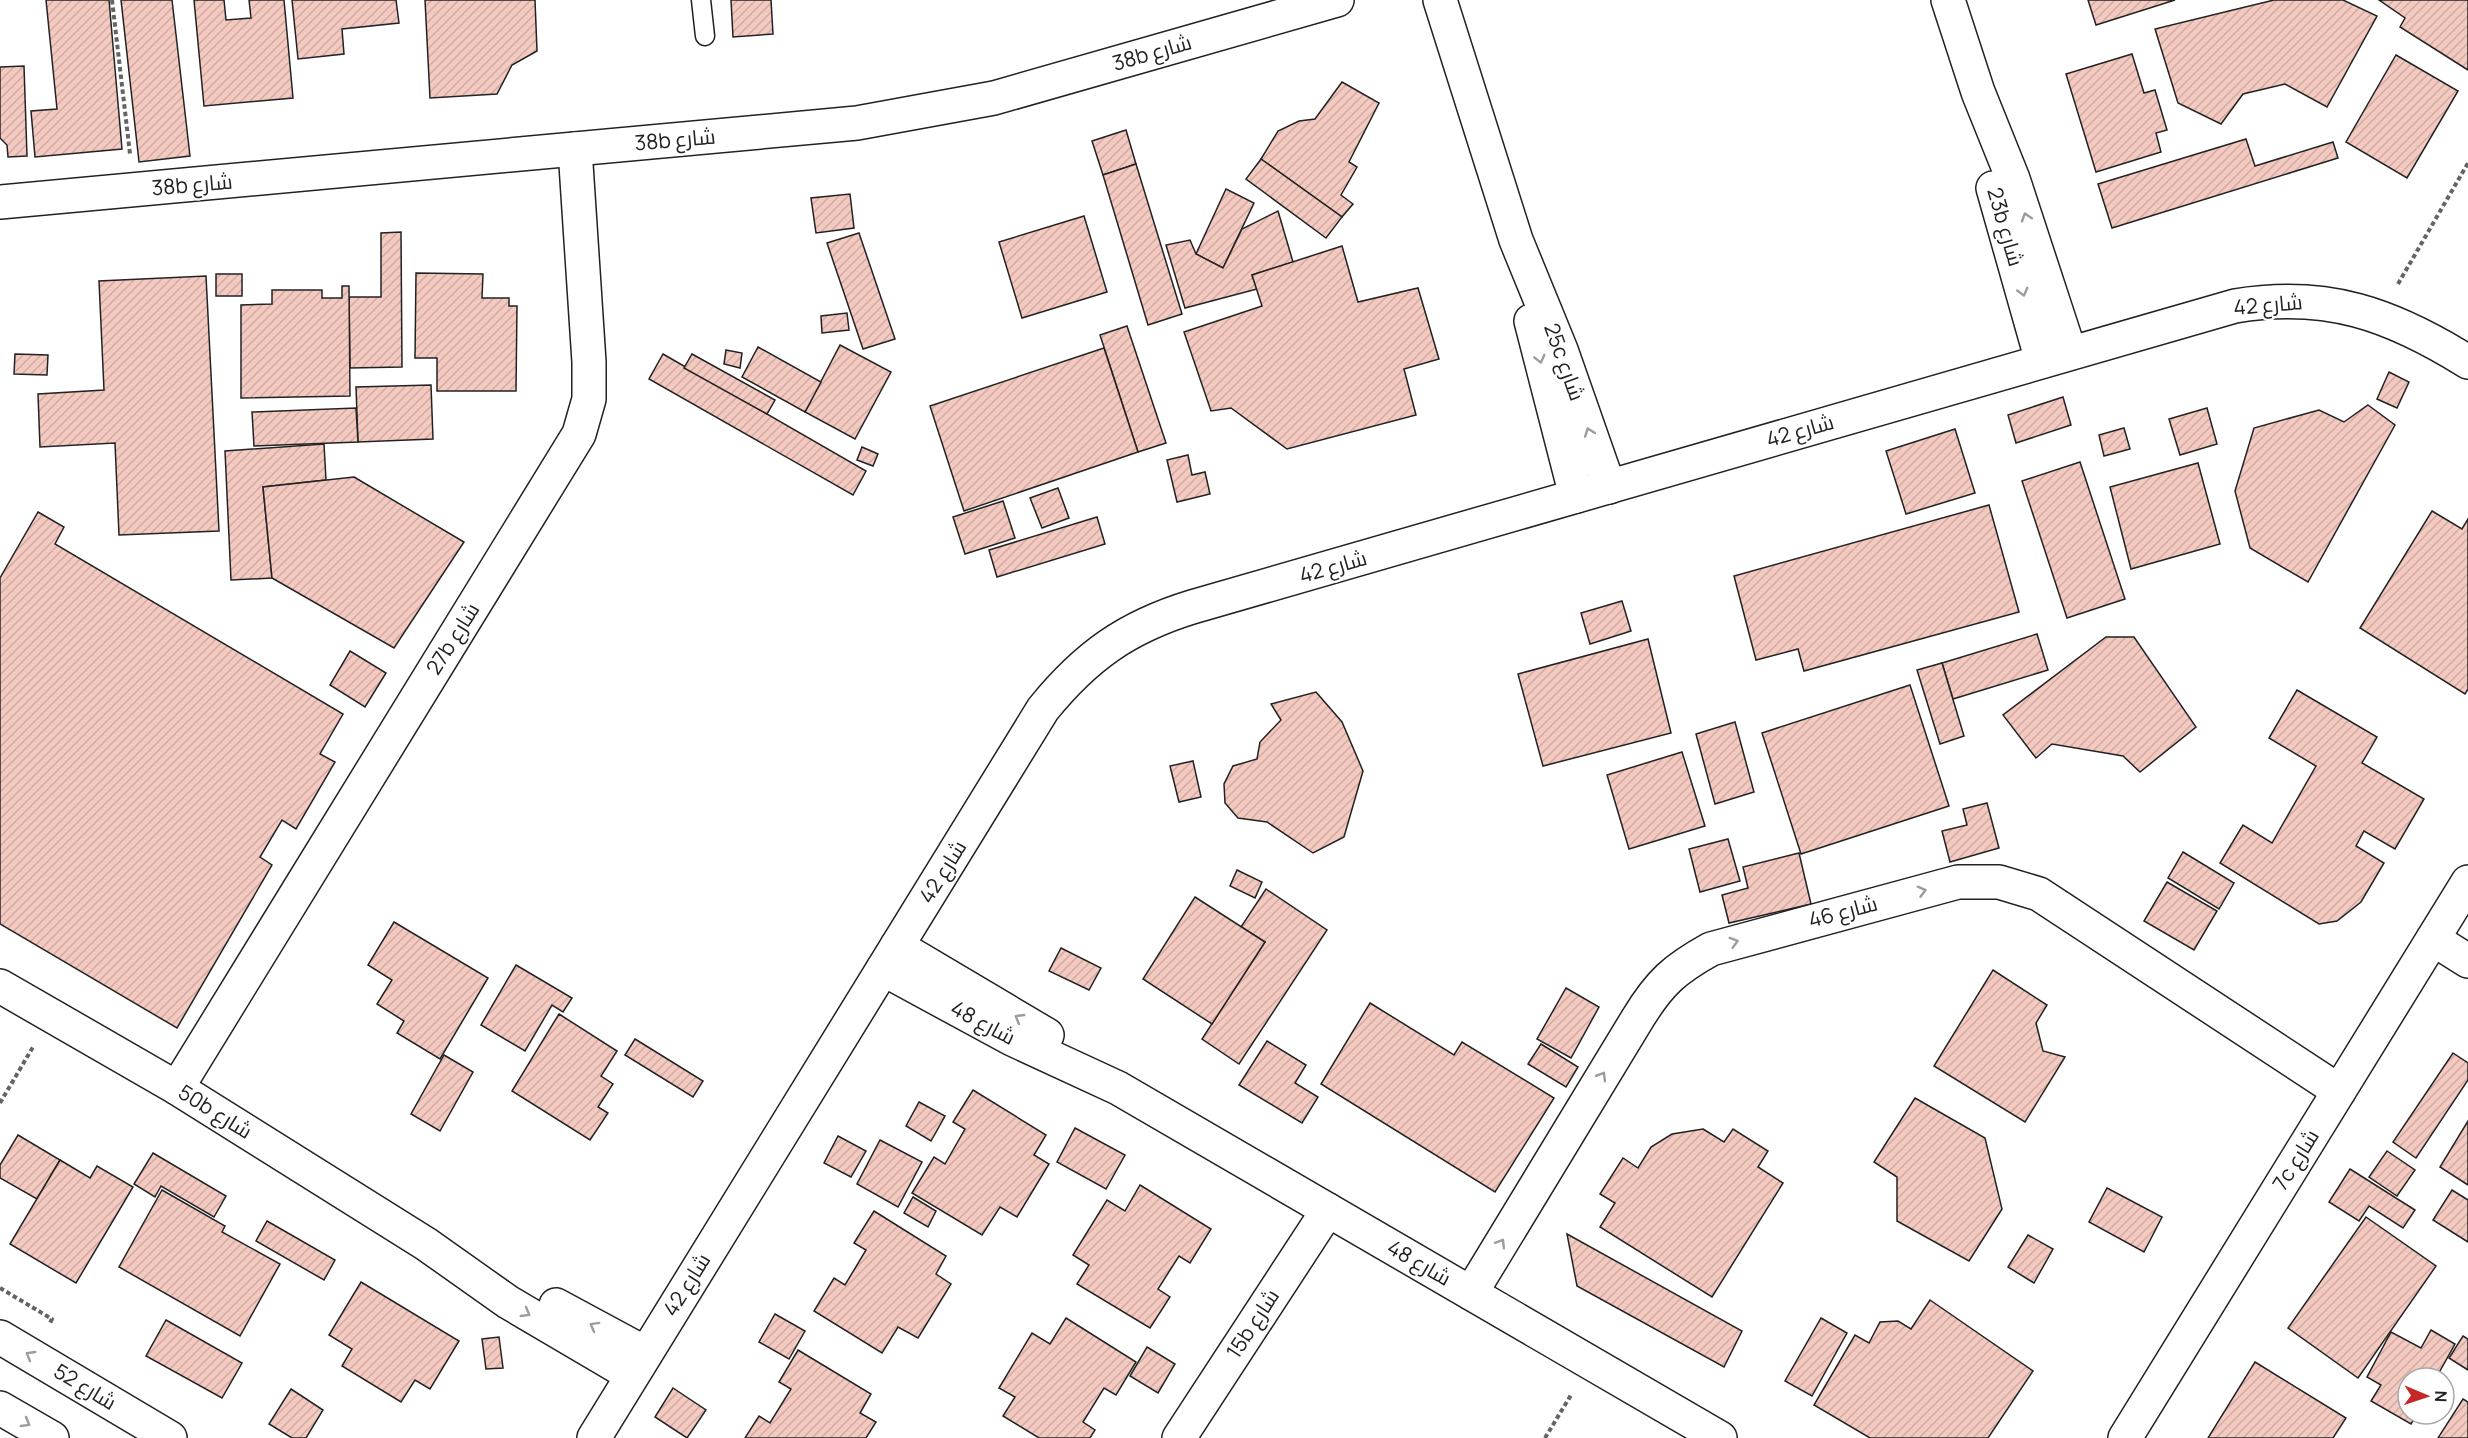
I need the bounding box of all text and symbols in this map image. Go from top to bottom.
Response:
street label: 38b شارع [1109,27,1195,78]
street label: 38b شارع [633,122,717,157]
street label: 38b شارع [150,167,234,202]
street label: 23b شارع [1980,184,2031,270]
one-way arrow [2020,212,2033,223]
one-way arrow [2015,287,2028,297]
street label: شارع 42 [2232,287,2304,322]
street label: 25c شارع [1537,319,1592,405]
one-way arrow [1532,353,1545,363]
street label: شارع 42 [1763,407,1837,454]
one-way arrow [1583,427,1596,437]
street label: شارع 42 [1296,543,1370,590]
street label: 27b شارع [419,597,486,680]
street label: شارع 42 [912,835,973,909]
one-way arrow [1917,885,1927,898]
street label: شارع 46 [1805,888,1881,935]
one-way arrow [1729,937,1739,950]
street label: شارع 48 [946,993,1021,1052]
one-way arrow [1015,1013,1025,1025]
one-way arrow [1595,1072,1607,1082]
street label: 50b شارع [173,1077,258,1146]
street label: 7c شارع [2266,1124,2326,1196]
street label: شارع 48 [1382,1233,1457,1292]
one-way arrow [1494,1239,1506,1249]
street label: شارع 42 [656,1248,717,1322]
street label: 15b شارع [1219,1283,1286,1364]
one-way arrow [520,1306,530,1317]
one-way arrow [590,1322,600,1333]
one-way arrow [26,1350,36,1362]
street label: شارع 52 [48,1357,122,1417]
north arrow [2396,1366,2456,1426]
text: N [2430,1390,2452,1403]
one-way arrow [20,1416,30,1427]

